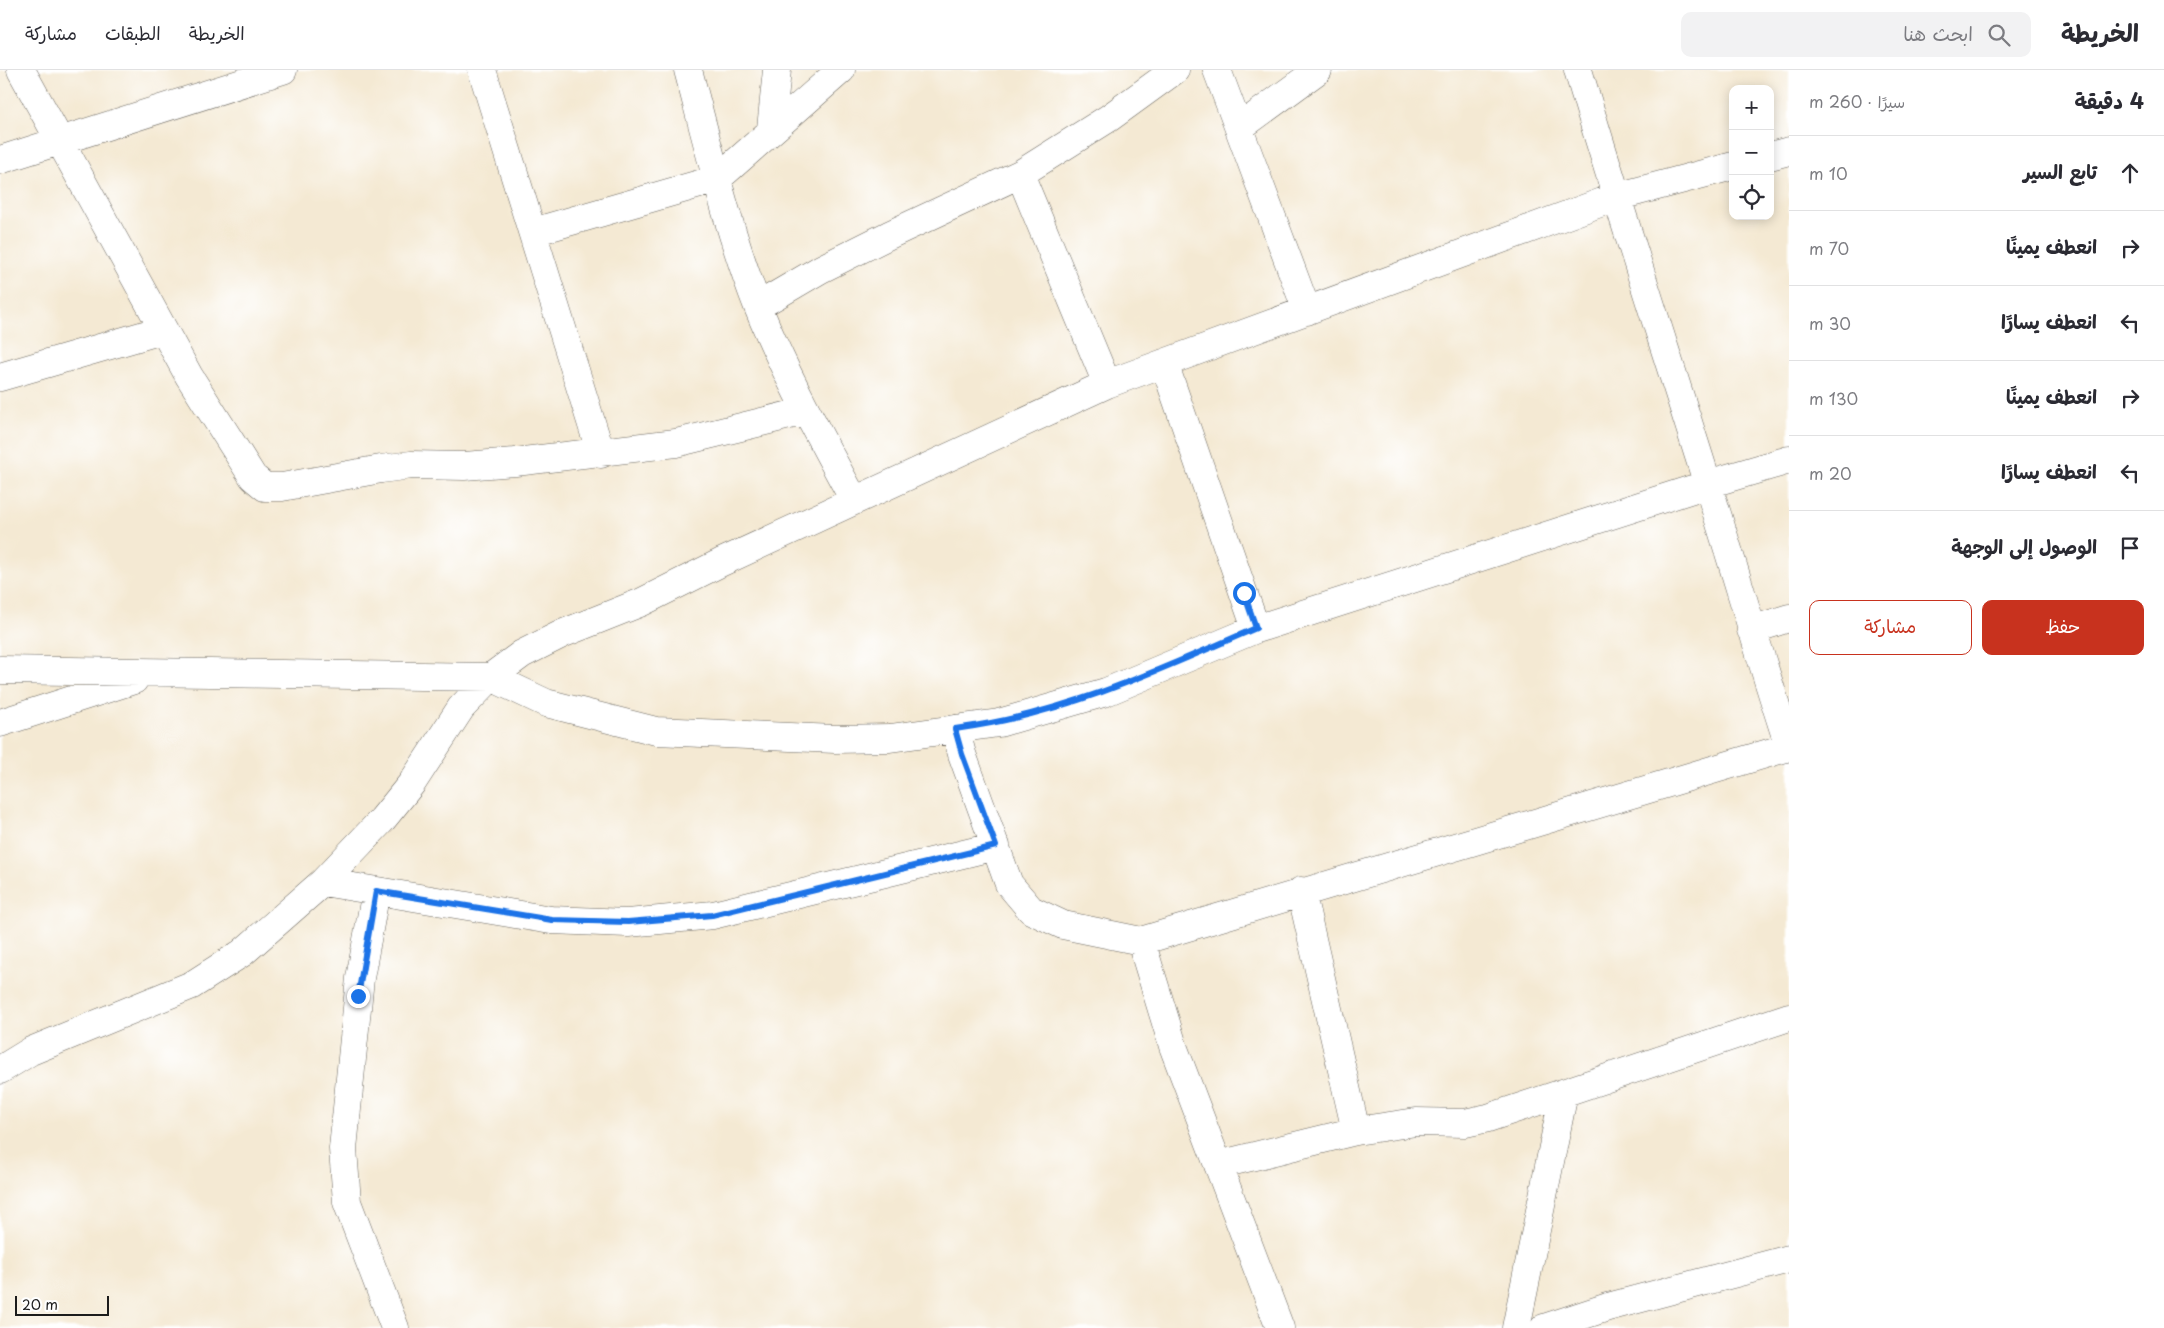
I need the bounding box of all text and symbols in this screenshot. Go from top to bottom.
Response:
search box [1681,12,2031,57]
text: الخريطة [2061,14,2139,50]
text: مشاركة [25,19,77,46]
text: الطبقات [105,19,161,46]
text: الخريطة [189,19,245,46]
text: ابحث هنا [1903,19,1973,47]
icon: search [1985,21,2013,49]
text: 4 دقيقة [2075,84,2144,116]
map controls [1729,85,1774,220]
button: + [1729,85,1774,130]
text: سيرًا · 260 m [1809,89,1905,113]
button: − [1729,130,1774,175]
text: تابع السير [2023,157,2097,185]
icon: ahead [2116,159,2144,187]
text: 10 m [1809,161,1848,185]
button: locate [1729,175,1774,220]
text: انعطف يمينًا [2006,232,2097,260]
icon: right [2116,234,2144,262]
text: 70 m [1809,236,1849,260]
text: انعطف يسارًا [2001,307,2097,335]
icon: left [2116,309,2144,337]
text: 30 m [1809,311,1851,335]
text: انعطف يمينًا [2006,382,2097,410]
icon: right [2116,384,2144,412]
text: 130 m [1809,386,1858,410]
text: انعطف يسارًا [2001,457,2097,485]
icon: left [2116,459,2144,487]
text: 20 m [1809,461,1852,485]
text: الوصول إلى الوجهة [1951,532,2097,560]
icon: arrive [2116,534,2144,562]
route start [1233,582,1256,605]
button: مشاركة [1809,600,1972,655]
button: حفظ [1982,600,2144,655]
route end [347,985,370,1008]
scale bar [15,1293,109,1316]
text: 20 m [22,1294,58,1315]

